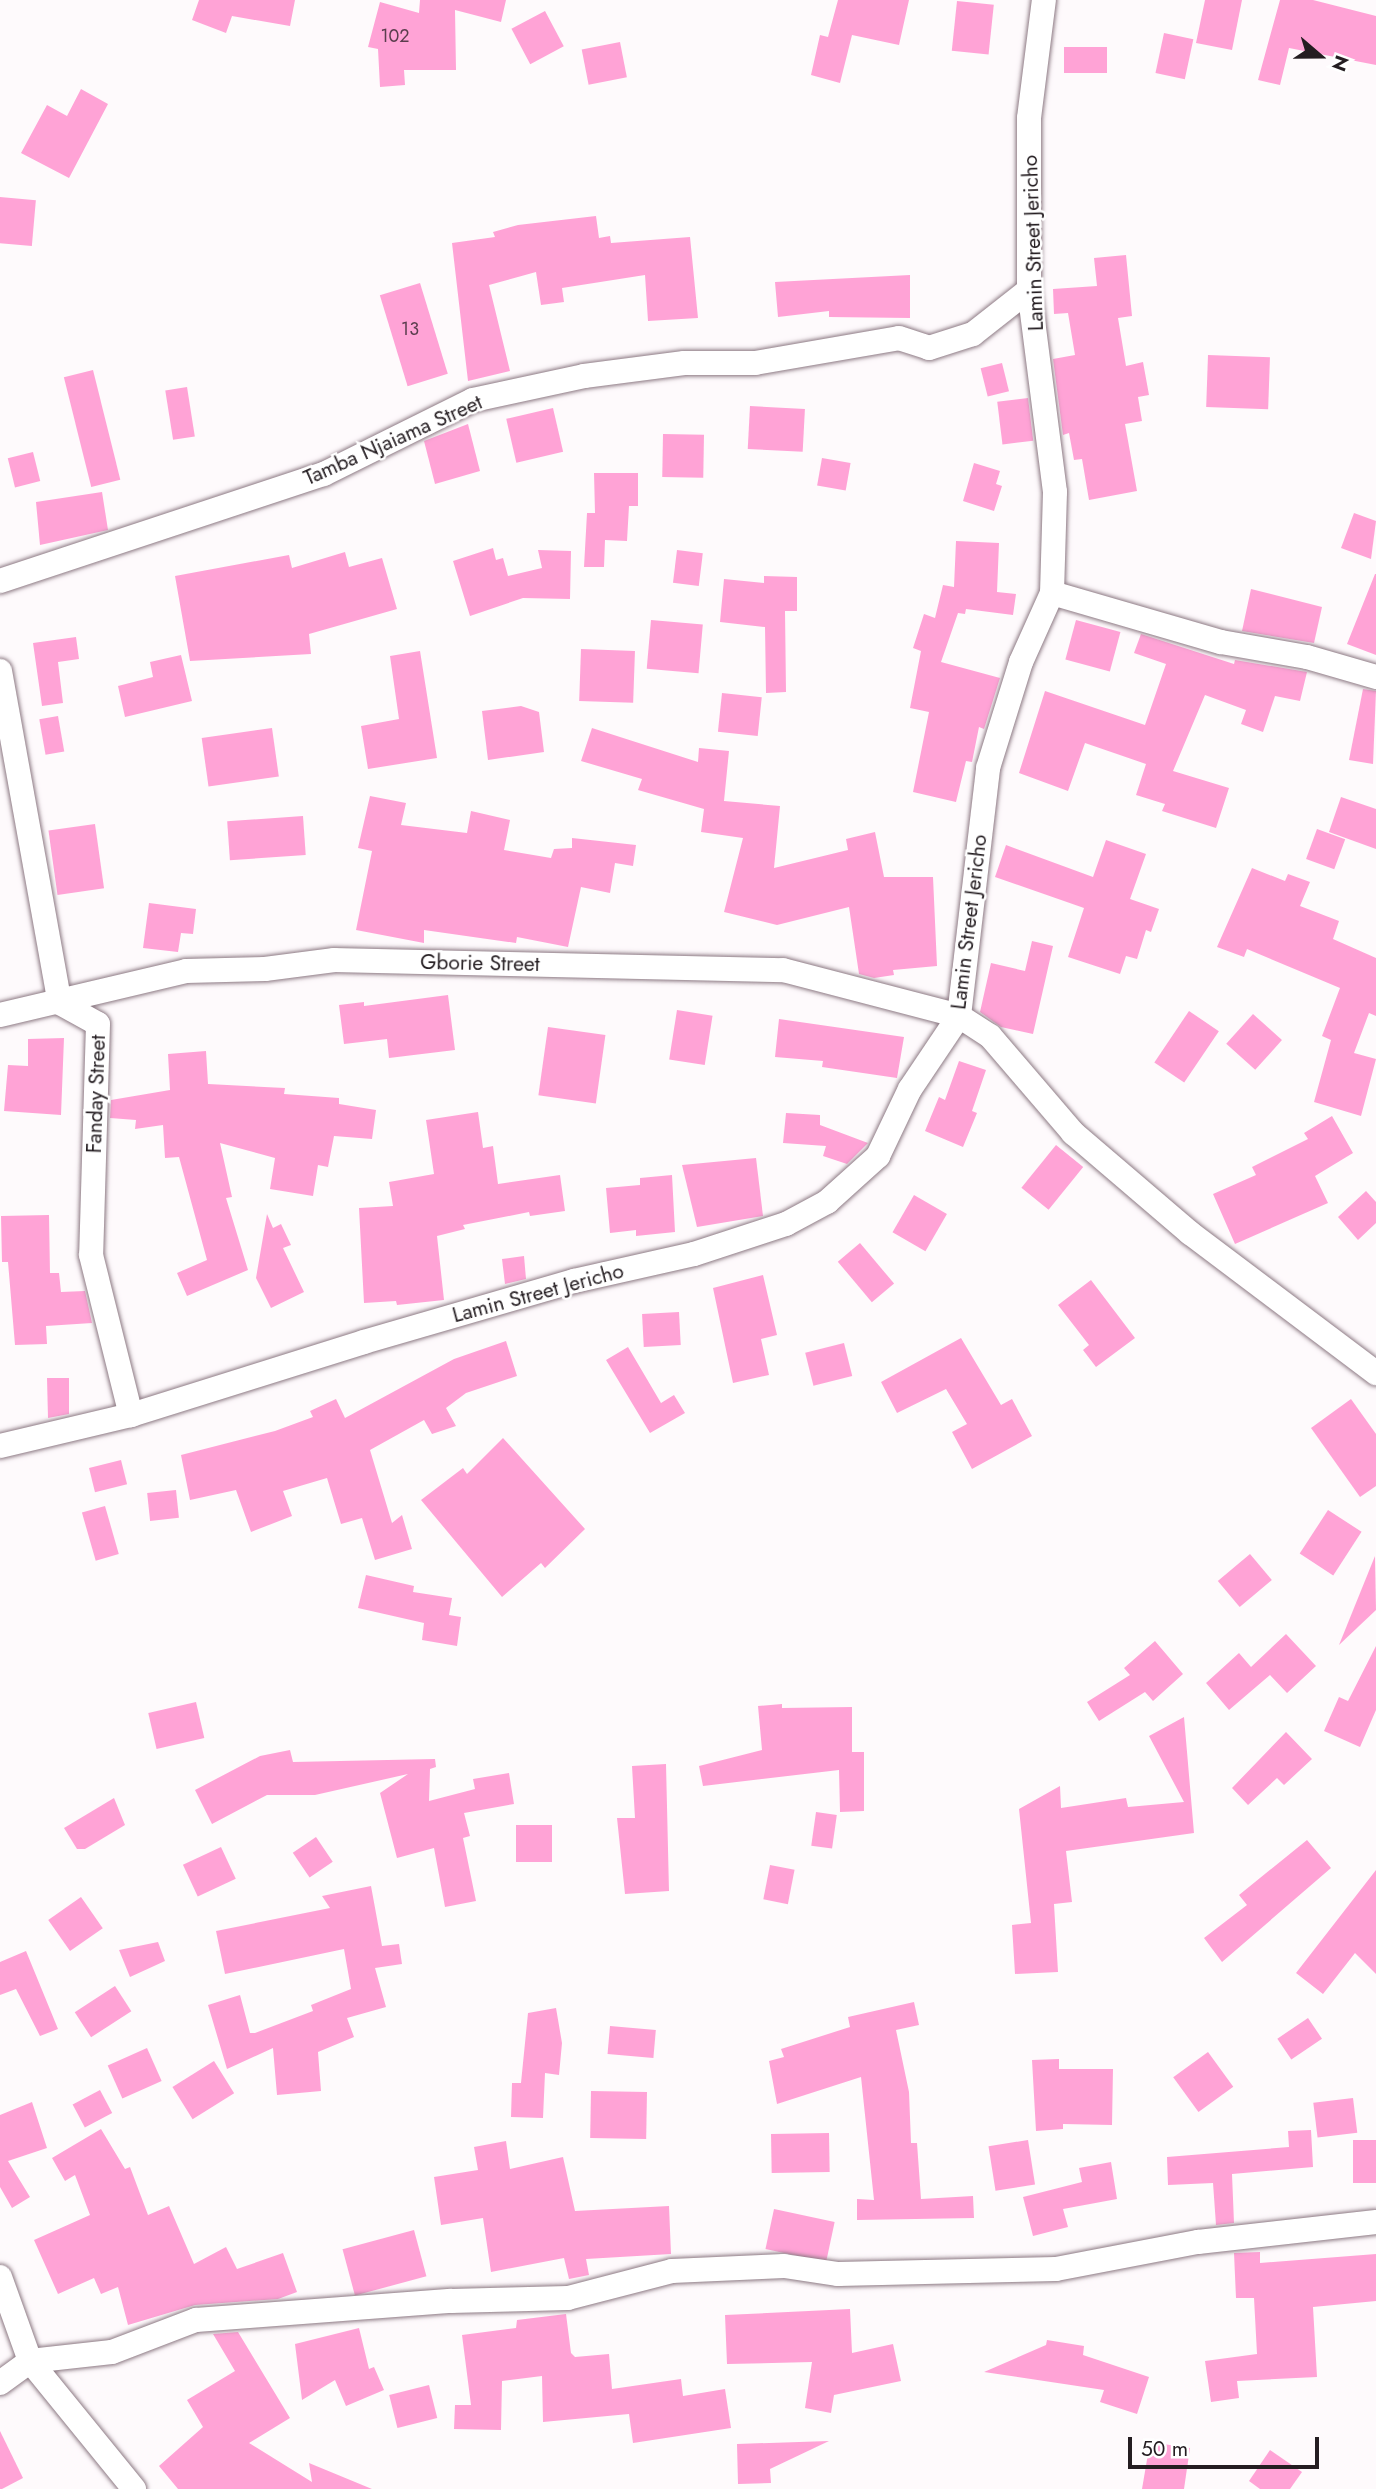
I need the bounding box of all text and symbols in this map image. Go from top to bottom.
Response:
north arrow [1285,21,1355,91]
house number: 102 [380,25,410,47]
text: N [1325,52,1355,75]
street label: Lamin Street Jericho [1017,155,1049,331]
house number: 13 [401,318,419,340]
street label: Tamba Njaiama Street [300,389,486,491]
street label: Lamin Street Jericho [946,833,992,1011]
street label: Gborie Street [420,949,540,977]
street label: Fanday Street [81,1034,111,1154]
street label: Lamin Street Jericho [450,1258,626,1328]
scale bar [1131,2422,1322,2466]
text: 50 m [1141,2434,1188,2464]

